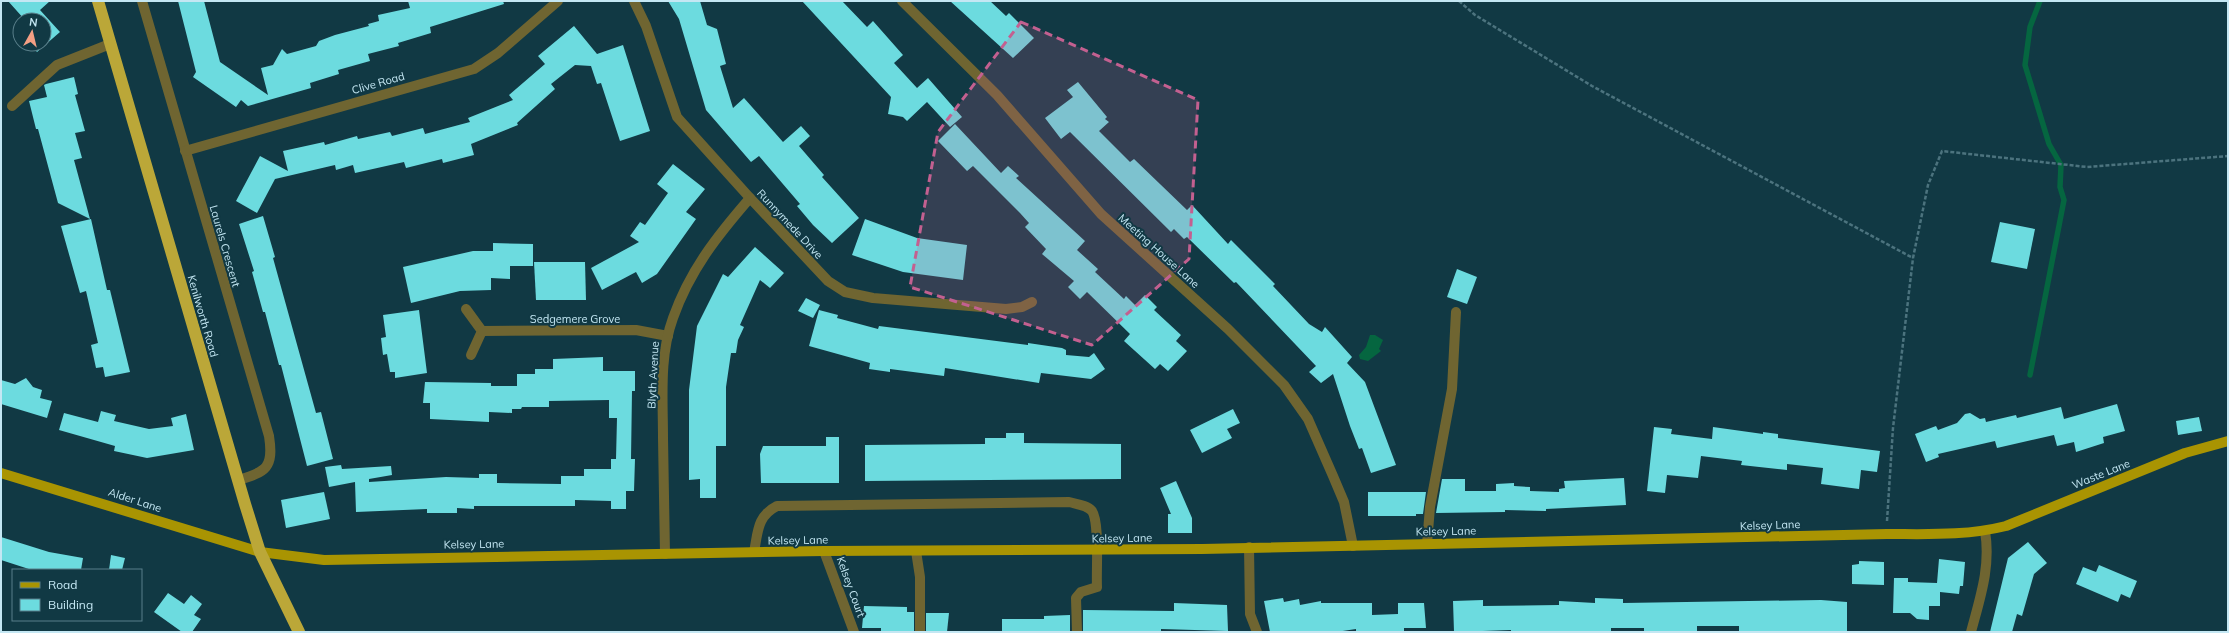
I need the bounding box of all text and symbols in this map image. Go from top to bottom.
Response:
north arrow [12,12,52,52]
text: N [28,15,38,30]
street label: Clive Road [350,69,406,97]
street label: Runnymede Drive [754,186,826,262]
street label: Laurels Crescent [207,204,243,289]
street label: Meeting House Lane [1116,211,1202,291]
street label: Kenilworth Road [185,273,221,359]
street label: Sedgemere Grove [530,312,620,326]
street label: Blyth Avenue [644,341,662,409]
street label: Waste Lane [2070,456,2132,492]
street label: Alder Lane [107,485,163,515]
street label: Kelsey Lane [1739,517,1801,533]
street label: Kelsey Lane [1416,523,1476,539]
street label: Kelsey Lane [1092,530,1152,546]
street label: Kelsey Lane [768,532,828,548]
street label: Kelsey Lane [444,536,504,552]
street label: Kelsey Court [834,555,868,619]
legend [12,569,142,621]
text: Road [48,577,77,592]
text: Building [48,597,93,612]

